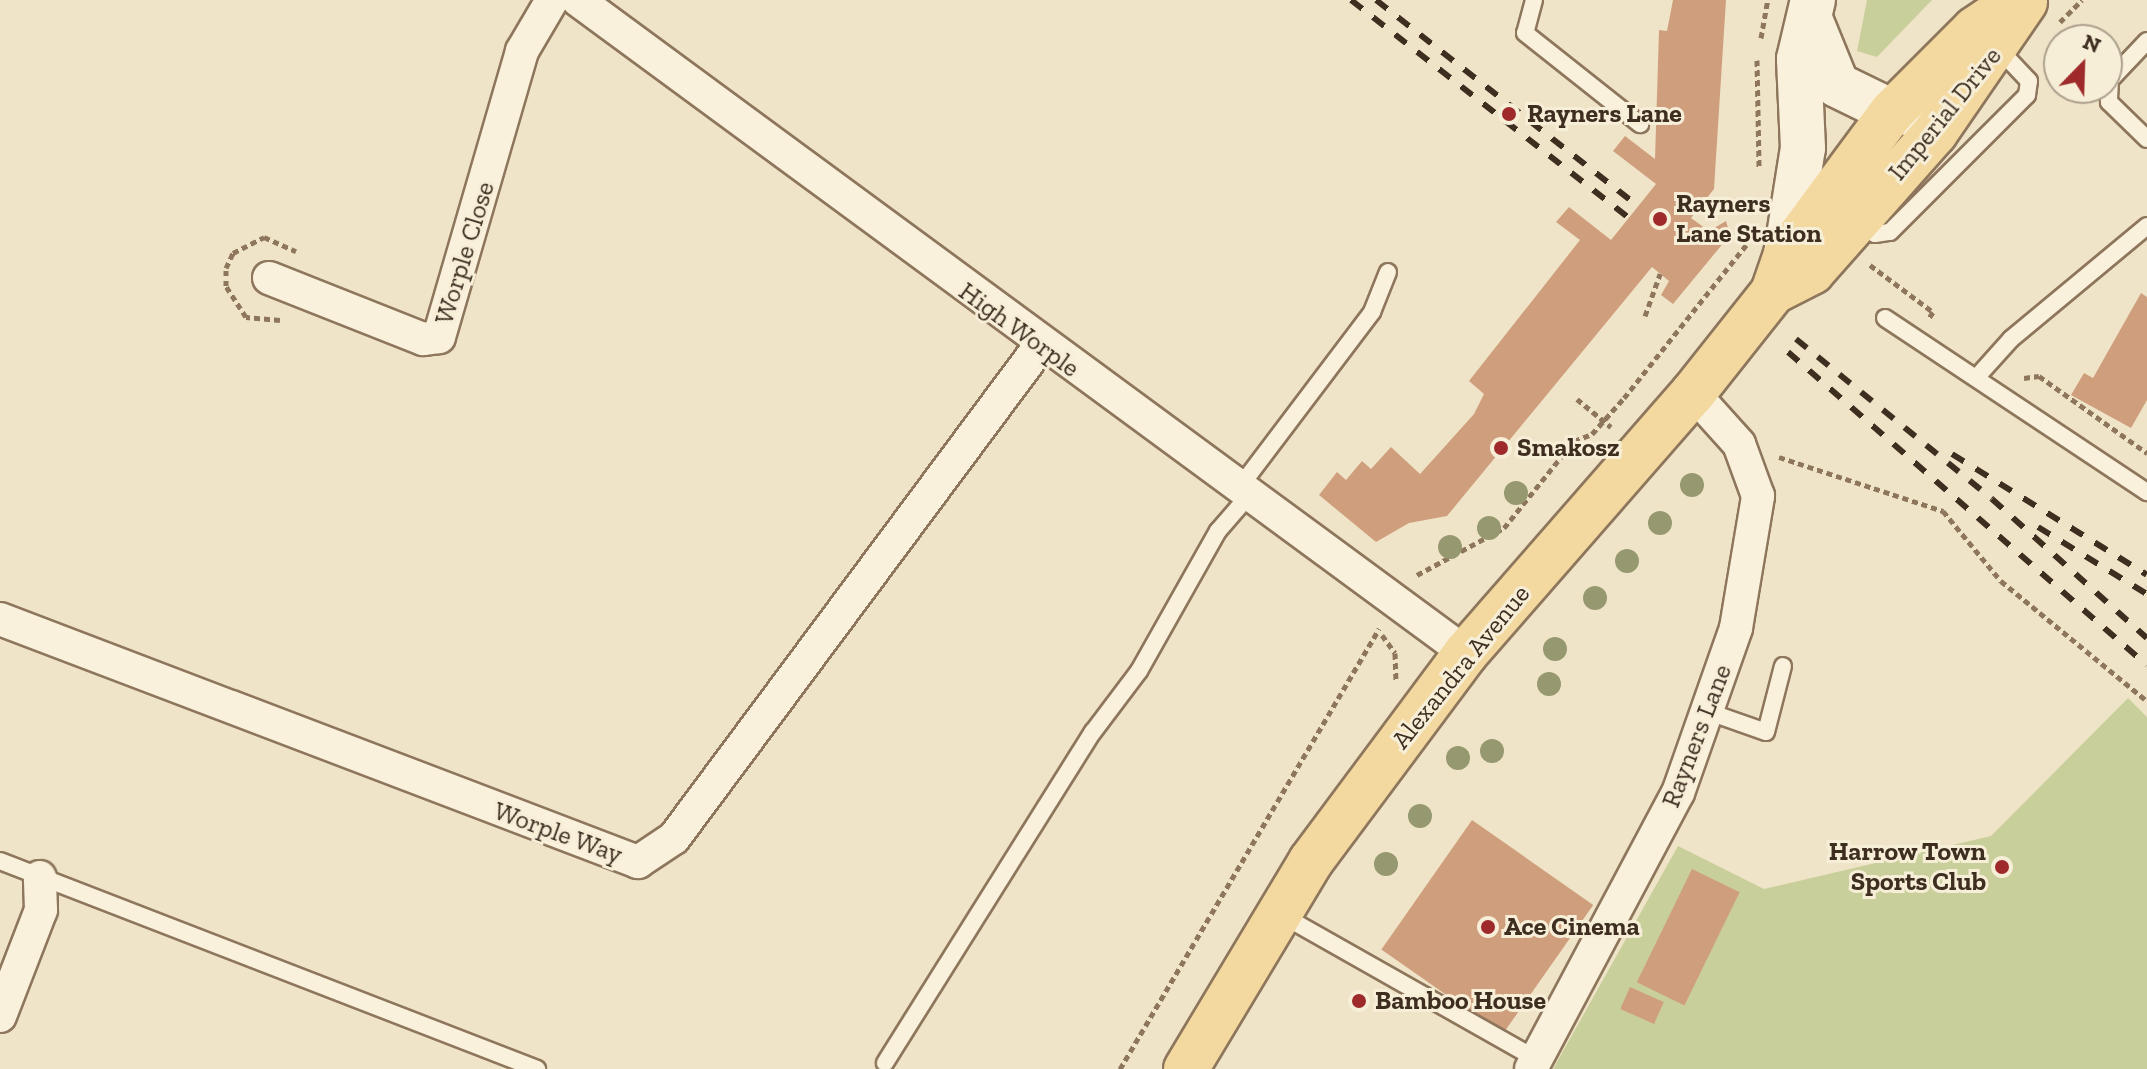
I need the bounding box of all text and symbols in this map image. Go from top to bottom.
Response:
north arrow [2043,24,2123,104]
text: N [2079,28,2105,59]
street label: Imperial Drive [1882,41,2008,187]
place label: Rayners Lane [1527,98,1682,130]
marker: Rayners Lane [1498,103,1520,125]
street label: Worple Close [429,178,501,328]
place label: Rayners Lane Station [1676,188,1822,250]
marker: Rayners Lane Station [1651,210,1669,228]
street label: High Worple [952,276,1086,384]
place label: Smakosz [1517,432,1620,464]
marker: Smakosz [1492,439,1510,457]
street label: Alexandra Avenue [1385,578,1537,756]
street label: Rayners Lane [1655,660,1739,812]
street label: Worple Way [489,795,627,871]
place label: Harrow Town Sports Club [1828,836,1986,898]
marker: Harrow Town Sports Club [1993,858,2011,876]
place label: Ace Cinema [1504,911,1640,943]
marker: Ace Cinema [1479,918,1497,936]
place label: Bamboo House [1375,985,1546,1017]
marker: Bamboo House [1350,992,1368,1010]

